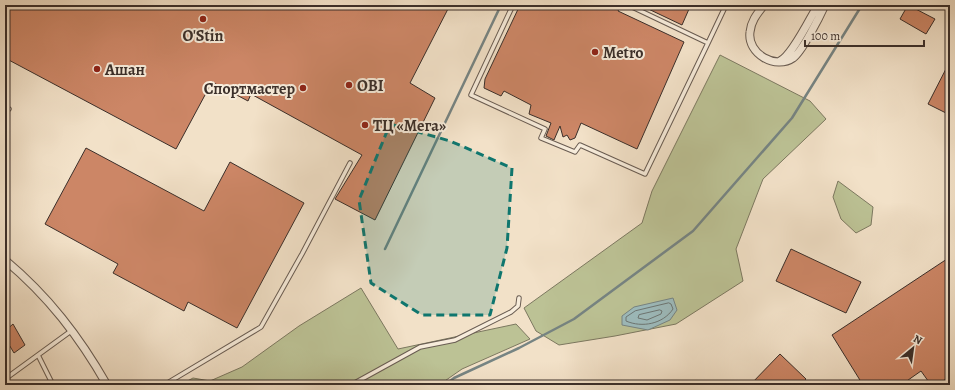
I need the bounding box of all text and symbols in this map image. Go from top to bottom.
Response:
marker: O'Stin [198,14,208,24]
scale bar [805,22,924,48]
place label: O'Stin [183,25,223,47]
text: 100 m [811,28,840,44]
place label: Metro [603,42,644,64]
marker: Metro [590,47,600,57]
place label: Ашан [104,59,145,81]
marker: Ашан [92,64,102,74]
place label: OBI [357,75,384,97]
place label: Спортмастер [204,78,295,100]
marker: OBI [344,80,354,90]
marker: Спортмастер [298,83,308,93]
place label: ТЦ «Мега» [373,115,446,137]
marker: ТЦ «Мега» [360,120,370,130]
north arrow [893,328,933,368]
text: N [910,331,925,348]

